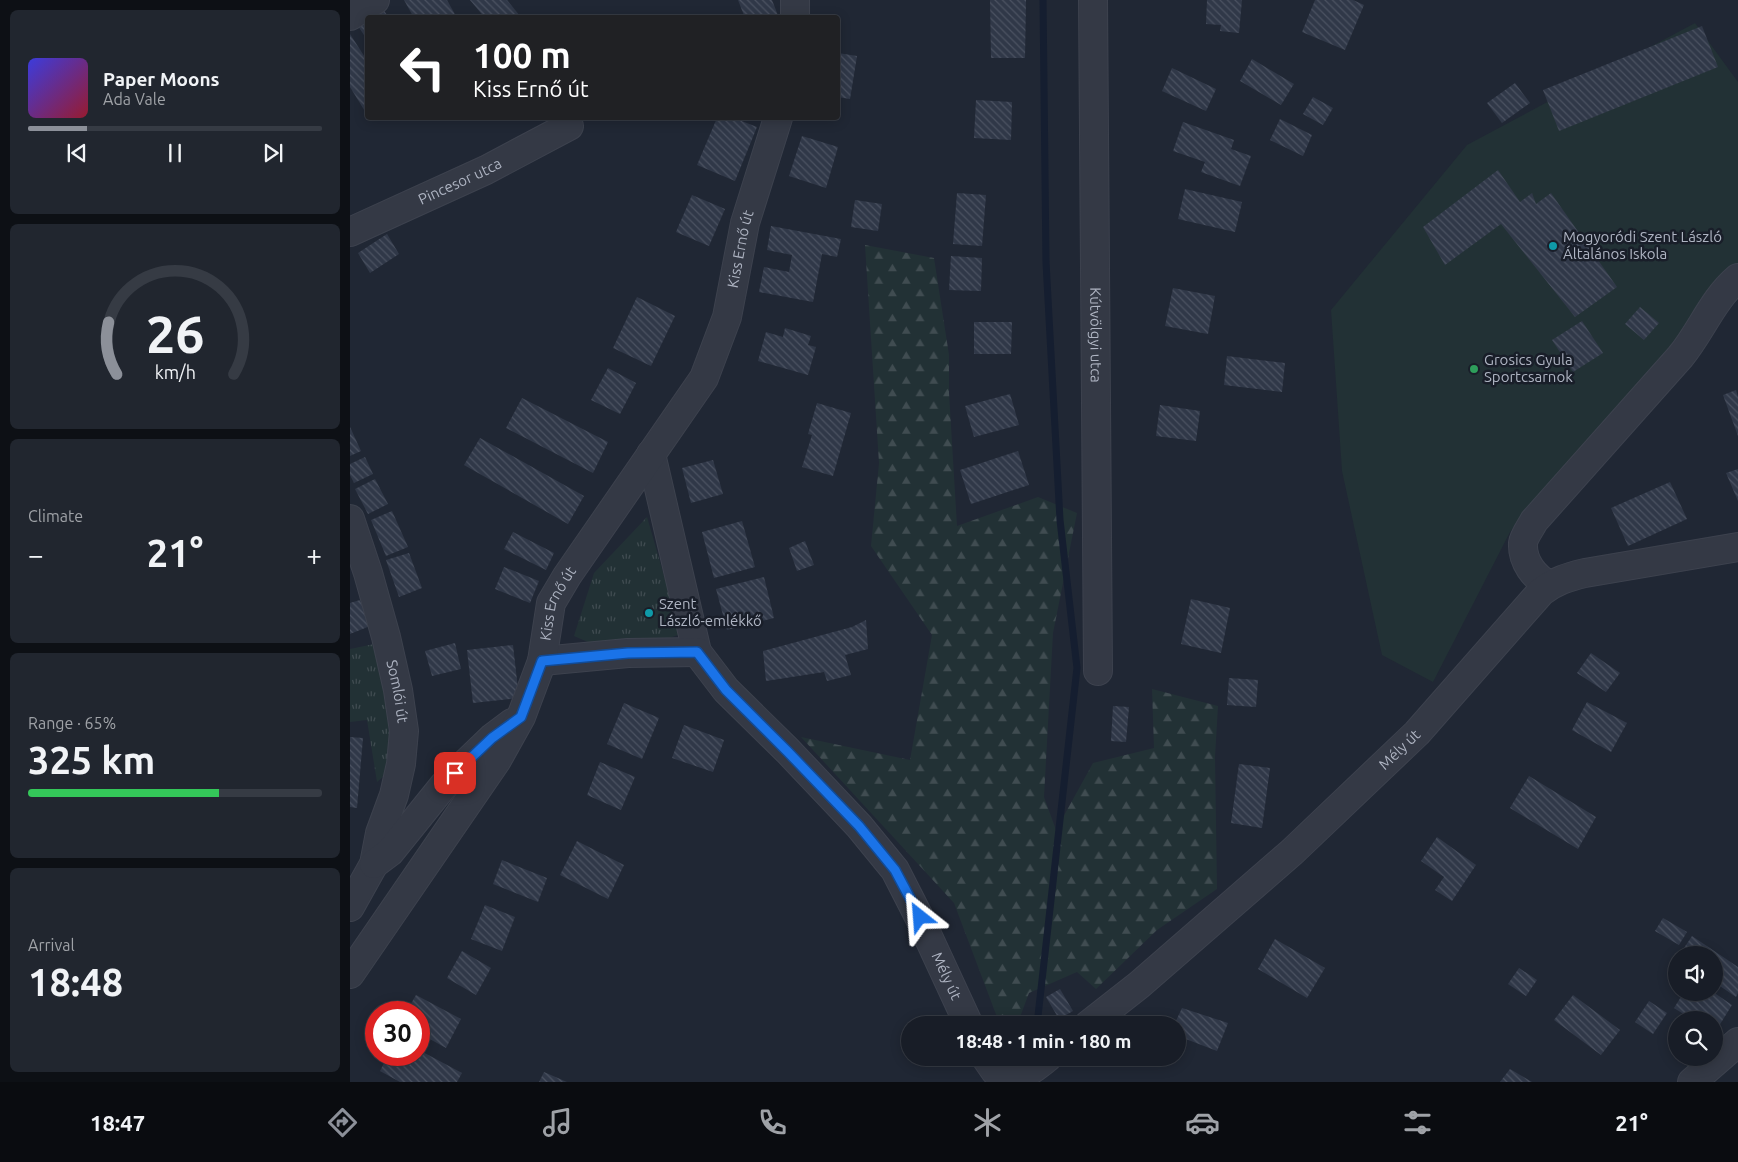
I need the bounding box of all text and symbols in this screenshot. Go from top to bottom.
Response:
icon: left [390,35,455,100]
text: 100 m [473,35,571,75]
text: Paper Moons [103,68,220,90]
text: Kiss Ernő út [473,76,589,101]
text: Ada Vale [103,90,166,108]
icon: previous [63,139,91,167]
icon: pause [161,139,189,167]
icon: next [259,139,287,167]
street label: Pincesor utca [415,154,504,208]
street label: Kiss Ernő út [724,208,757,289]
place label: Mogyoródi Szent László Általános Iskola [1563,228,1722,262]
marker: Mogyoródi Szent László Általános Iskola [1547,240,1559,252]
street label: Kútvölgyi utca [1087,287,1105,383]
text: 26 [146,305,204,363]
place label: Grosics Gyula Sportcsarnok [1484,351,1573,385]
text: km/h [154,362,196,382]
marker: Grosics Gyula Sportcsarnok [1468,363,1480,375]
text: Climate [28,507,83,525]
text: 21° [147,532,203,574]
text: − [28,539,44,570]
text: + [306,539,322,570]
street label: Kiss Ernő út [536,563,579,642]
place label: Szent László-emlékkő [659,595,762,629]
marker: Szent László-emlékkő [643,607,655,619]
street label: Somlói út [383,658,412,724]
text: Range · 65% [28,714,116,732]
street label: Mély út [1375,726,1423,773]
text: 325 km [28,739,155,781]
pin [434,752,476,794]
icon: arrive [441,759,469,787]
position arrow [893,890,945,942]
text: Arrival [28,936,75,954]
map controls [1668,946,1723,1066]
button: sound [1668,946,1723,1001]
street label: Mély út [928,949,965,1002]
text: 18:48 [28,961,123,1003]
speed limit sign: 30 [365,1001,430,1066]
button: search [1668,1011,1723,1066]
text: 18:48 · 1 min · 180 m [956,1030,1131,1052]
icon: directions [325,1105,360,1140]
icon: music [540,1105,575,1140]
icon: phone [755,1105,790,1140]
icon: climate [970,1105,1005,1140]
icon: car [1185,1105,1220,1140]
icon: filters [1400,1105,1435,1140]
text: 18:47 [90,1110,145,1135]
text: 21° [1615,1110,1648,1135]

